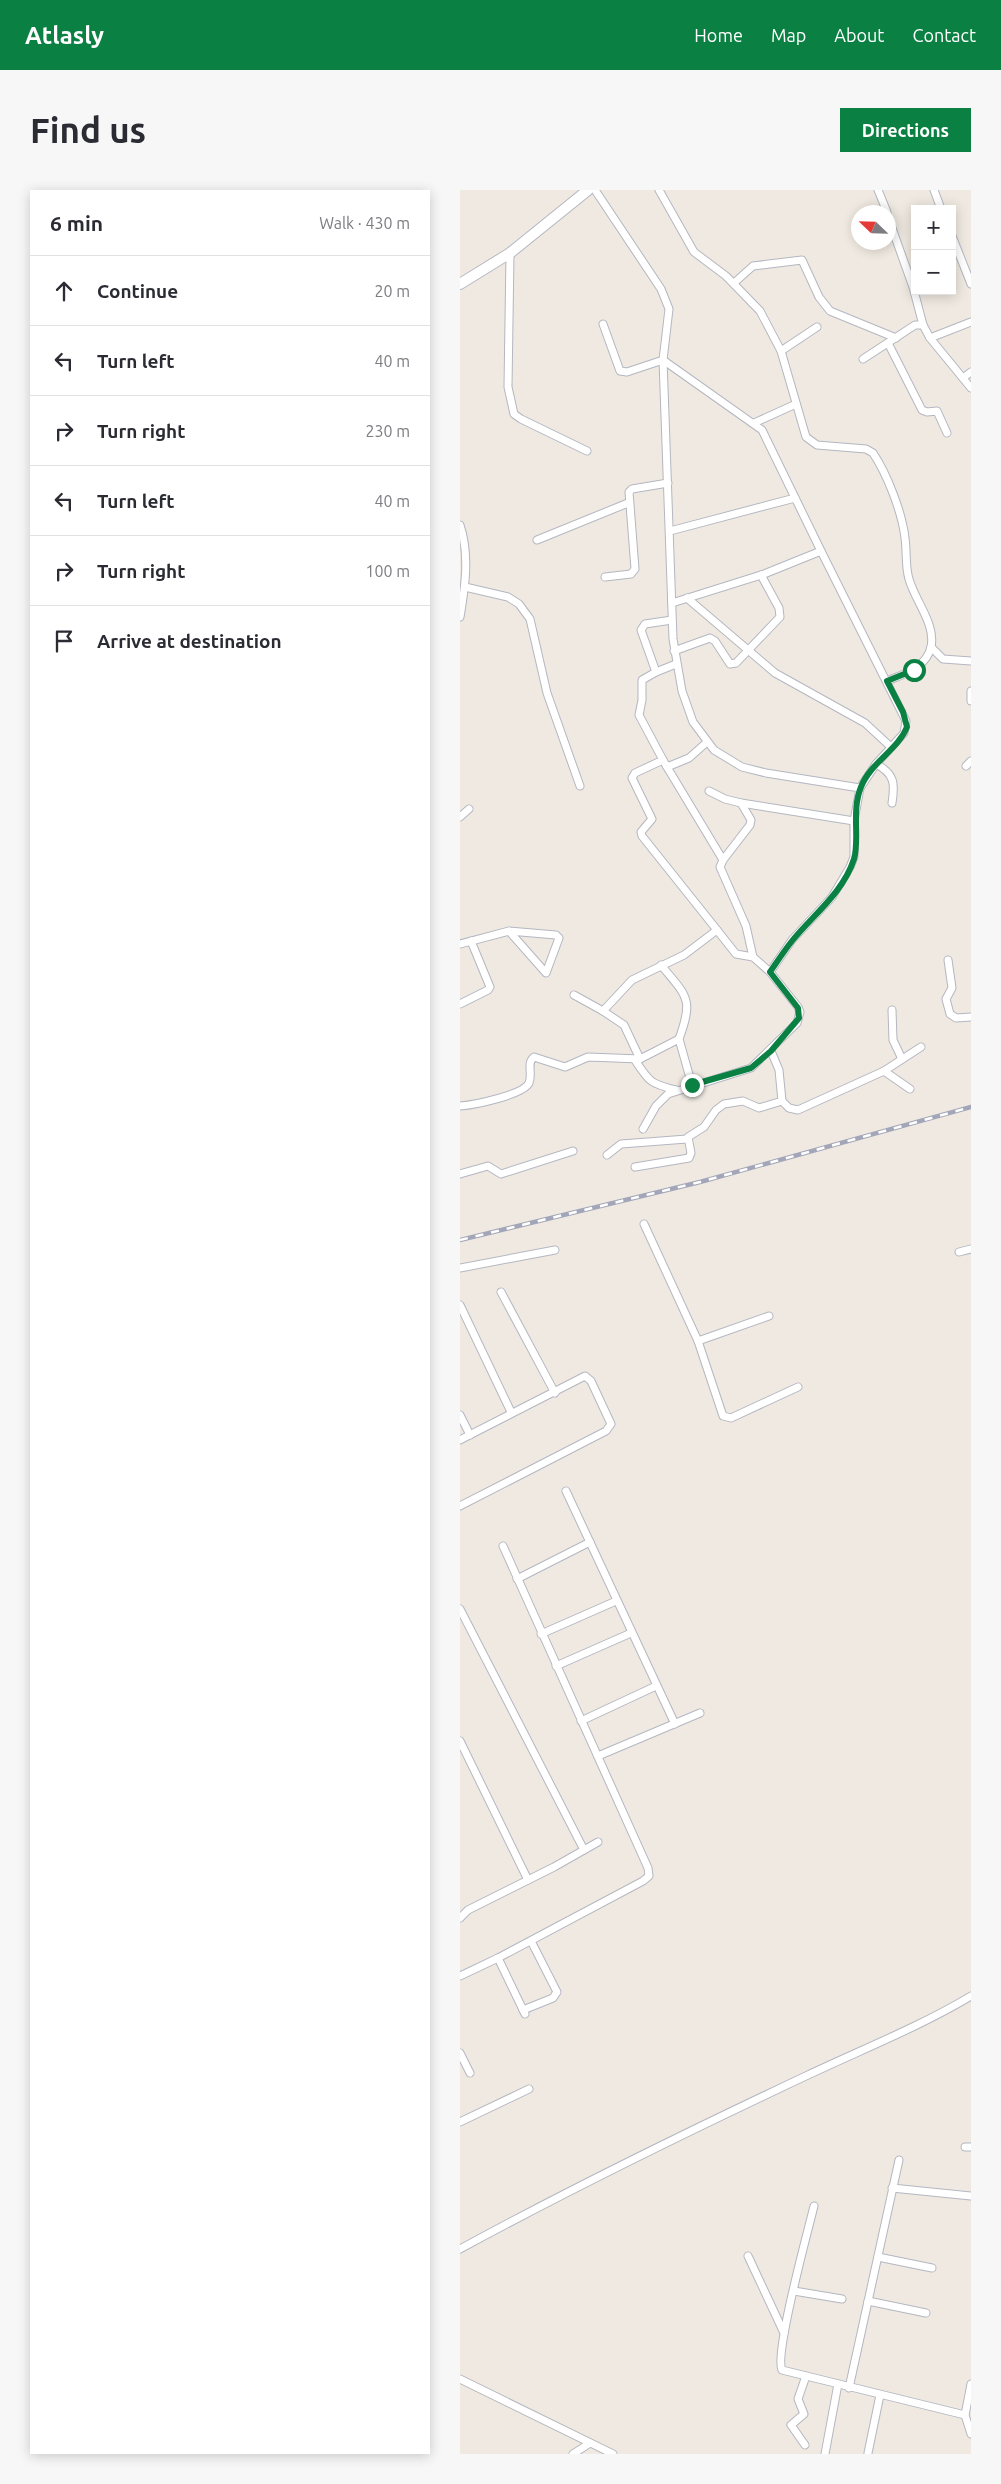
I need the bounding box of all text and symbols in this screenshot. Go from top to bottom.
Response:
text: Atlasly [25,22,104,49]
text: Home [694,25,743,45]
text: Map [771,25,806,45]
text: About [834,25,884,45]
text: Contact [912,25,976,45]
button: Directions [840,108,971,152]
text: Find us [30,110,146,150]
north arrow [851,205,896,250]
map controls [911,205,956,295]
button: + [911,205,956,250]
text: 6 min [50,211,103,235]
text: Walk · 430 m [319,214,410,232]
button: − [911,250,956,295]
icon: ahead [50,277,78,305]
text: Continue [97,280,178,302]
text: 20 m [374,282,410,300]
icon: left [50,347,78,375]
text: Turn left [97,350,175,372]
text: 40 m [374,352,410,370]
icon: right [50,417,78,445]
text: Turn right [97,420,185,442]
text: 230 m [365,422,410,440]
icon: left [50,487,78,515]
text: Turn left [97,490,175,512]
text: 40 m [374,492,410,510]
icon: right [50,557,78,585]
text: Turn right [97,560,185,582]
text: 100 m [365,562,410,580]
icon: arrive [50,627,78,655]
text: Arrive at destination [97,630,282,652]
route start [903,659,926,682]
route end [681,1074,704,1097]

